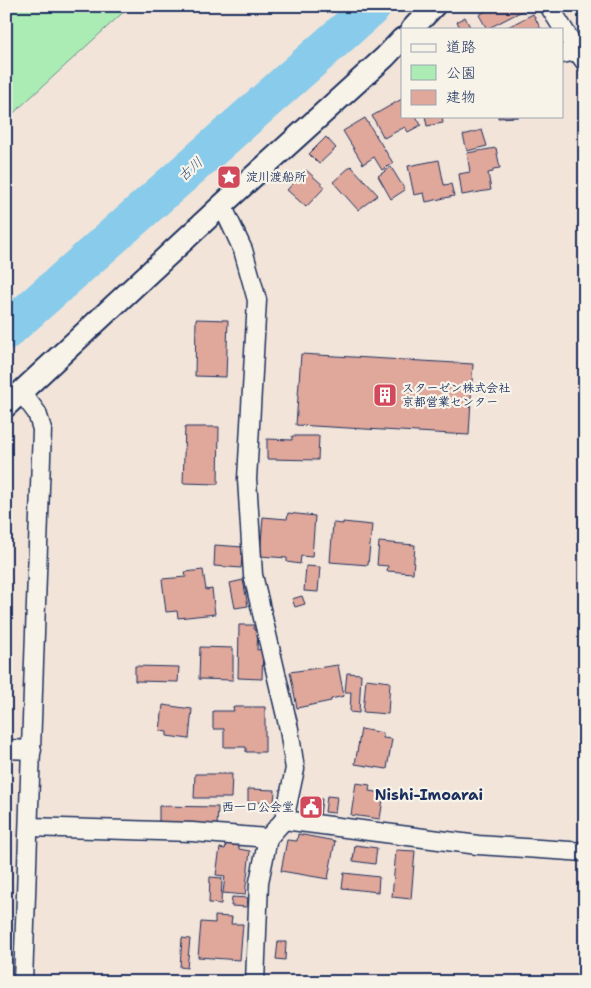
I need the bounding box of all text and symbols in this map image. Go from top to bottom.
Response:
legend [401,28,564,118]
text: 道路 [446,37,476,57]
text: 公園 [446,63,476,83]
text: 建物 [446,87,476,107]
water label: 古川 [174,153,206,185]
place icon: 淀川渡船所 [216,164,242,190]
place label: 淀川渡船所 [246,169,307,185]
place label: スターゼン株式会社 京都営業センター [402,380,510,410]
building icon: スターゼン株式会社 京都営業センター [372,382,398,408]
district label: Nishi-Imoarai [375,785,483,805]
public building icon: 西一口公会堂 [298,794,324,820]
place label: 西一口公会堂 [222,799,294,815]

